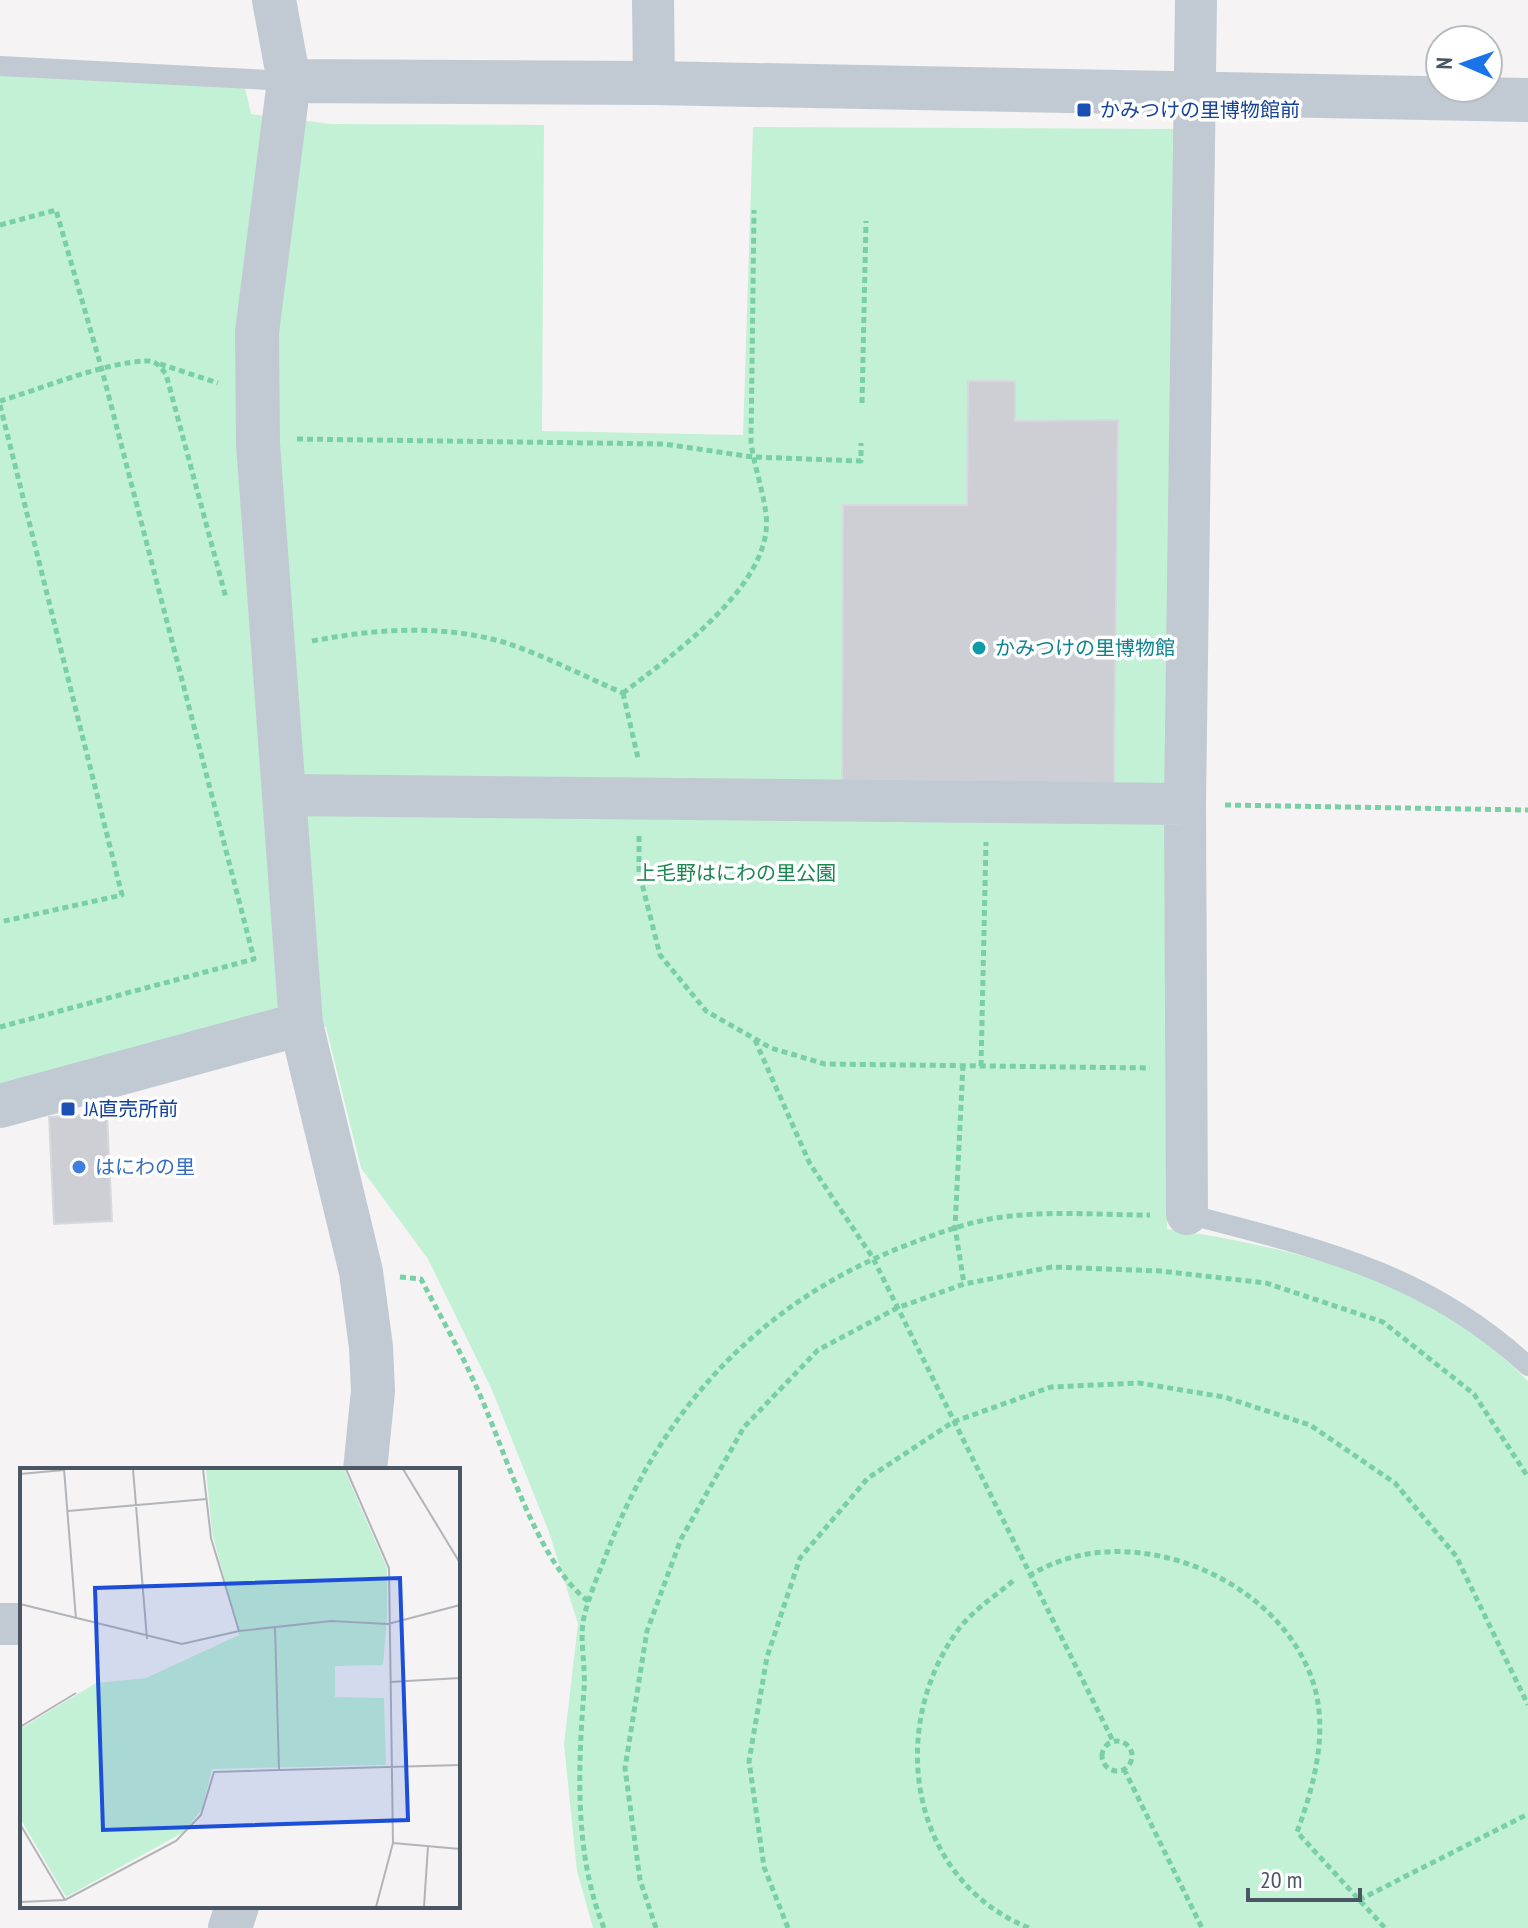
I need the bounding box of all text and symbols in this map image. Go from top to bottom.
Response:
north arrow [1424,24,1504,104]
text: N [1430,57,1458,70]
place label: かみつけの里博物館前 [1100,97,1300,123]
marker: かみつけの里博物館前 [1075,101,1093,119]
place label: かみつけの里博物館 [995,635,1175,661]
marker: かみつけの里博物館 [970,639,988,657]
park label: 上毛野はにわの里公園 [636,860,836,886]
place label: JA直売所前 [83,1096,178,1122]
marker: JA直売所前 [59,1100,77,1118]
place label: はにわの里 [95,1154,195,1180]
marker: はにわの里 [70,1158,88,1176]
inset map [20,1468,460,1908]
scale bar [1248,1852,1360,1902]
text: 20 m [1260,1864,1302,1895]

